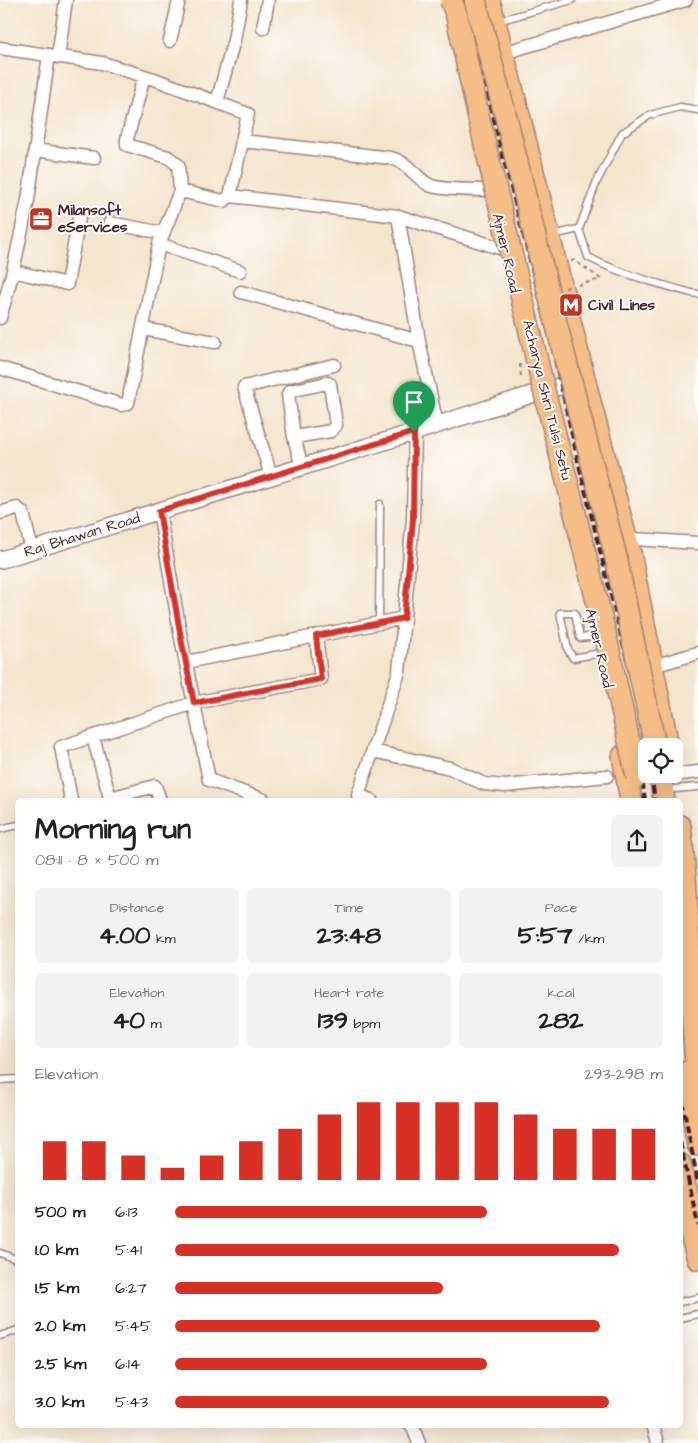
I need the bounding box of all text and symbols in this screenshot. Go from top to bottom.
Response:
place label: Milansoft eServices [58,200,128,238]
office icon: Milansoft eServices [28,206,54,232]
street label: Ajmer Road [487,211,525,295]
metro station icon: Civil Lines [558,292,584,318]
place label: Civil Lines [588,295,656,316]
street label: Acharya Shri Tulsi Setu [516,318,577,483]
pin [393,381,435,432]
icon: arrive [400,388,428,416]
street label: Raj Bhawan Road [21,507,143,563]
street label: Ajmer Road [580,606,618,690]
map controls [638,738,683,783]
button: locate [638,738,683,783]
text: Morning run [35,810,191,849]
button: share [611,815,663,867]
text: 08:11 · 8 × 500 m [35,849,158,871]
text: Distance [110,898,164,918]
text: Time [334,898,364,918]
text: Pace [545,898,577,918]
text: 4.00 [98,918,150,953]
text: 23:48 [317,918,381,953]
text: 5:57 [518,918,573,953]
text: km [150,929,176,949]
text: /km [573,929,604,949]
text: Elevation [109,983,165,1003]
text: Heart rate [314,983,384,1003]
text: kcal [548,983,574,1003]
text: 40 [112,1003,145,1038]
text: 139 [318,1003,348,1038]
text: 282 [539,1003,583,1038]
text: m [145,1014,162,1034]
text: bpm [348,1014,380,1034]
text: Elevation [35,1063,98,1085]
text: 293–298 m [584,1063,663,1085]
text: 500 m [35,1201,85,1223]
text: 6:13 [115,1201,138,1223]
text: 1.0 km [35,1239,78,1261]
text: 5:41 [115,1239,142,1261]
text: 1.5 km [35,1277,79,1299]
text: 6:27 [115,1277,147,1299]
text: 2.0 km [35,1315,85,1337]
text: 5:45 [115,1315,151,1337]
text: 2.5 km [35,1353,86,1375]
text: 6:14 [115,1353,141,1375]
text: 3.0 km [35,1391,84,1413]
text: 5:43 [115,1391,148,1413]

